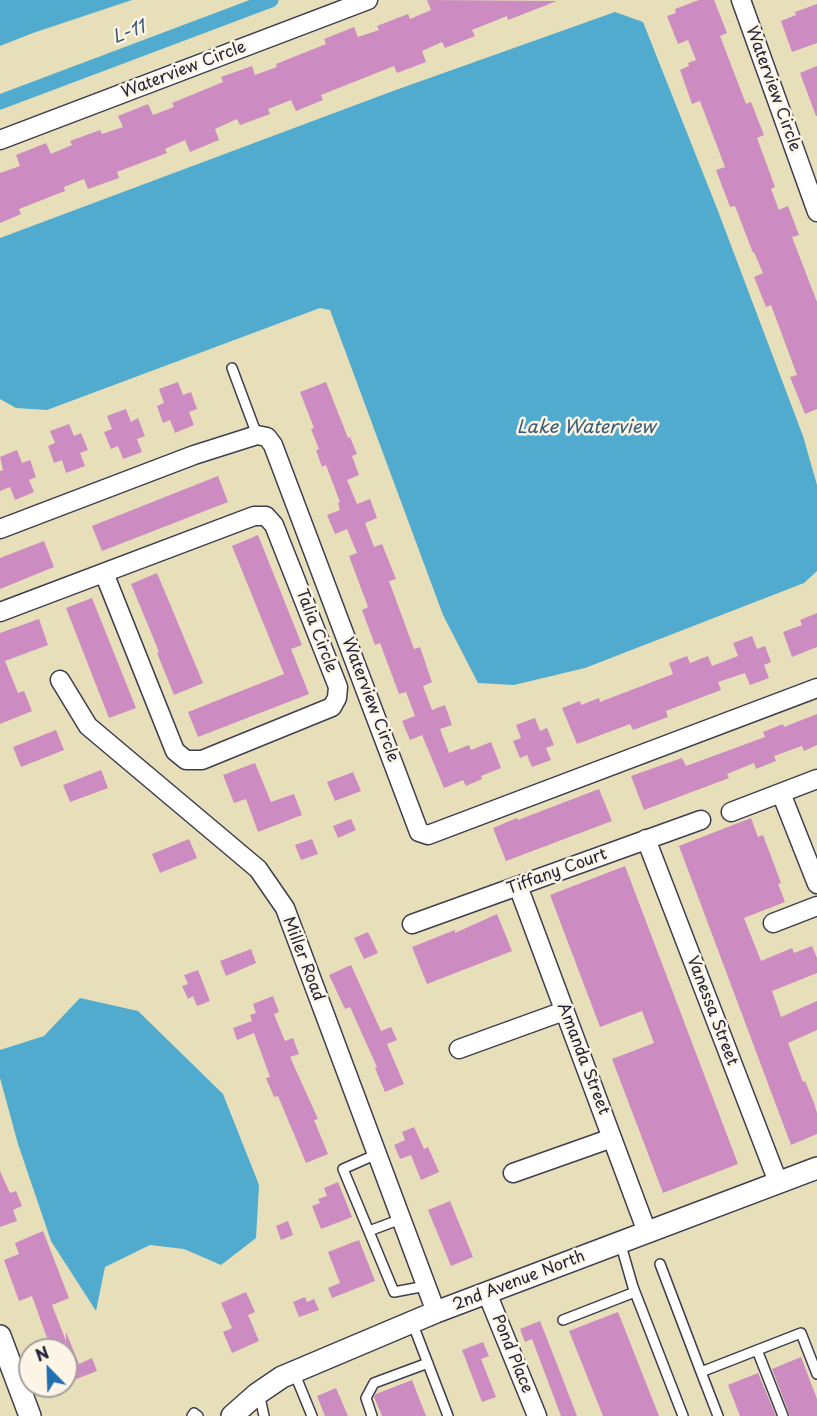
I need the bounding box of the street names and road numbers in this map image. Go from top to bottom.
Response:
street label: Waterview Circle [741,24,805,154]
street label: Waterview Circle [119,37,249,103]
street label: Talia Circle [291,586,341,676]
street label: Waterview Circle [337,635,403,765]
street label: Tiffany Court [504,845,610,899]
street label: Miller Road [278,914,328,1004]
street label: Vanessa Street [682,953,742,1069]
street label: Amanda Street [553,1000,613,1118]
street label: 2nd Avenue North [450,1247,588,1315]
street label: Pond Place [488,1312,536,1396]

